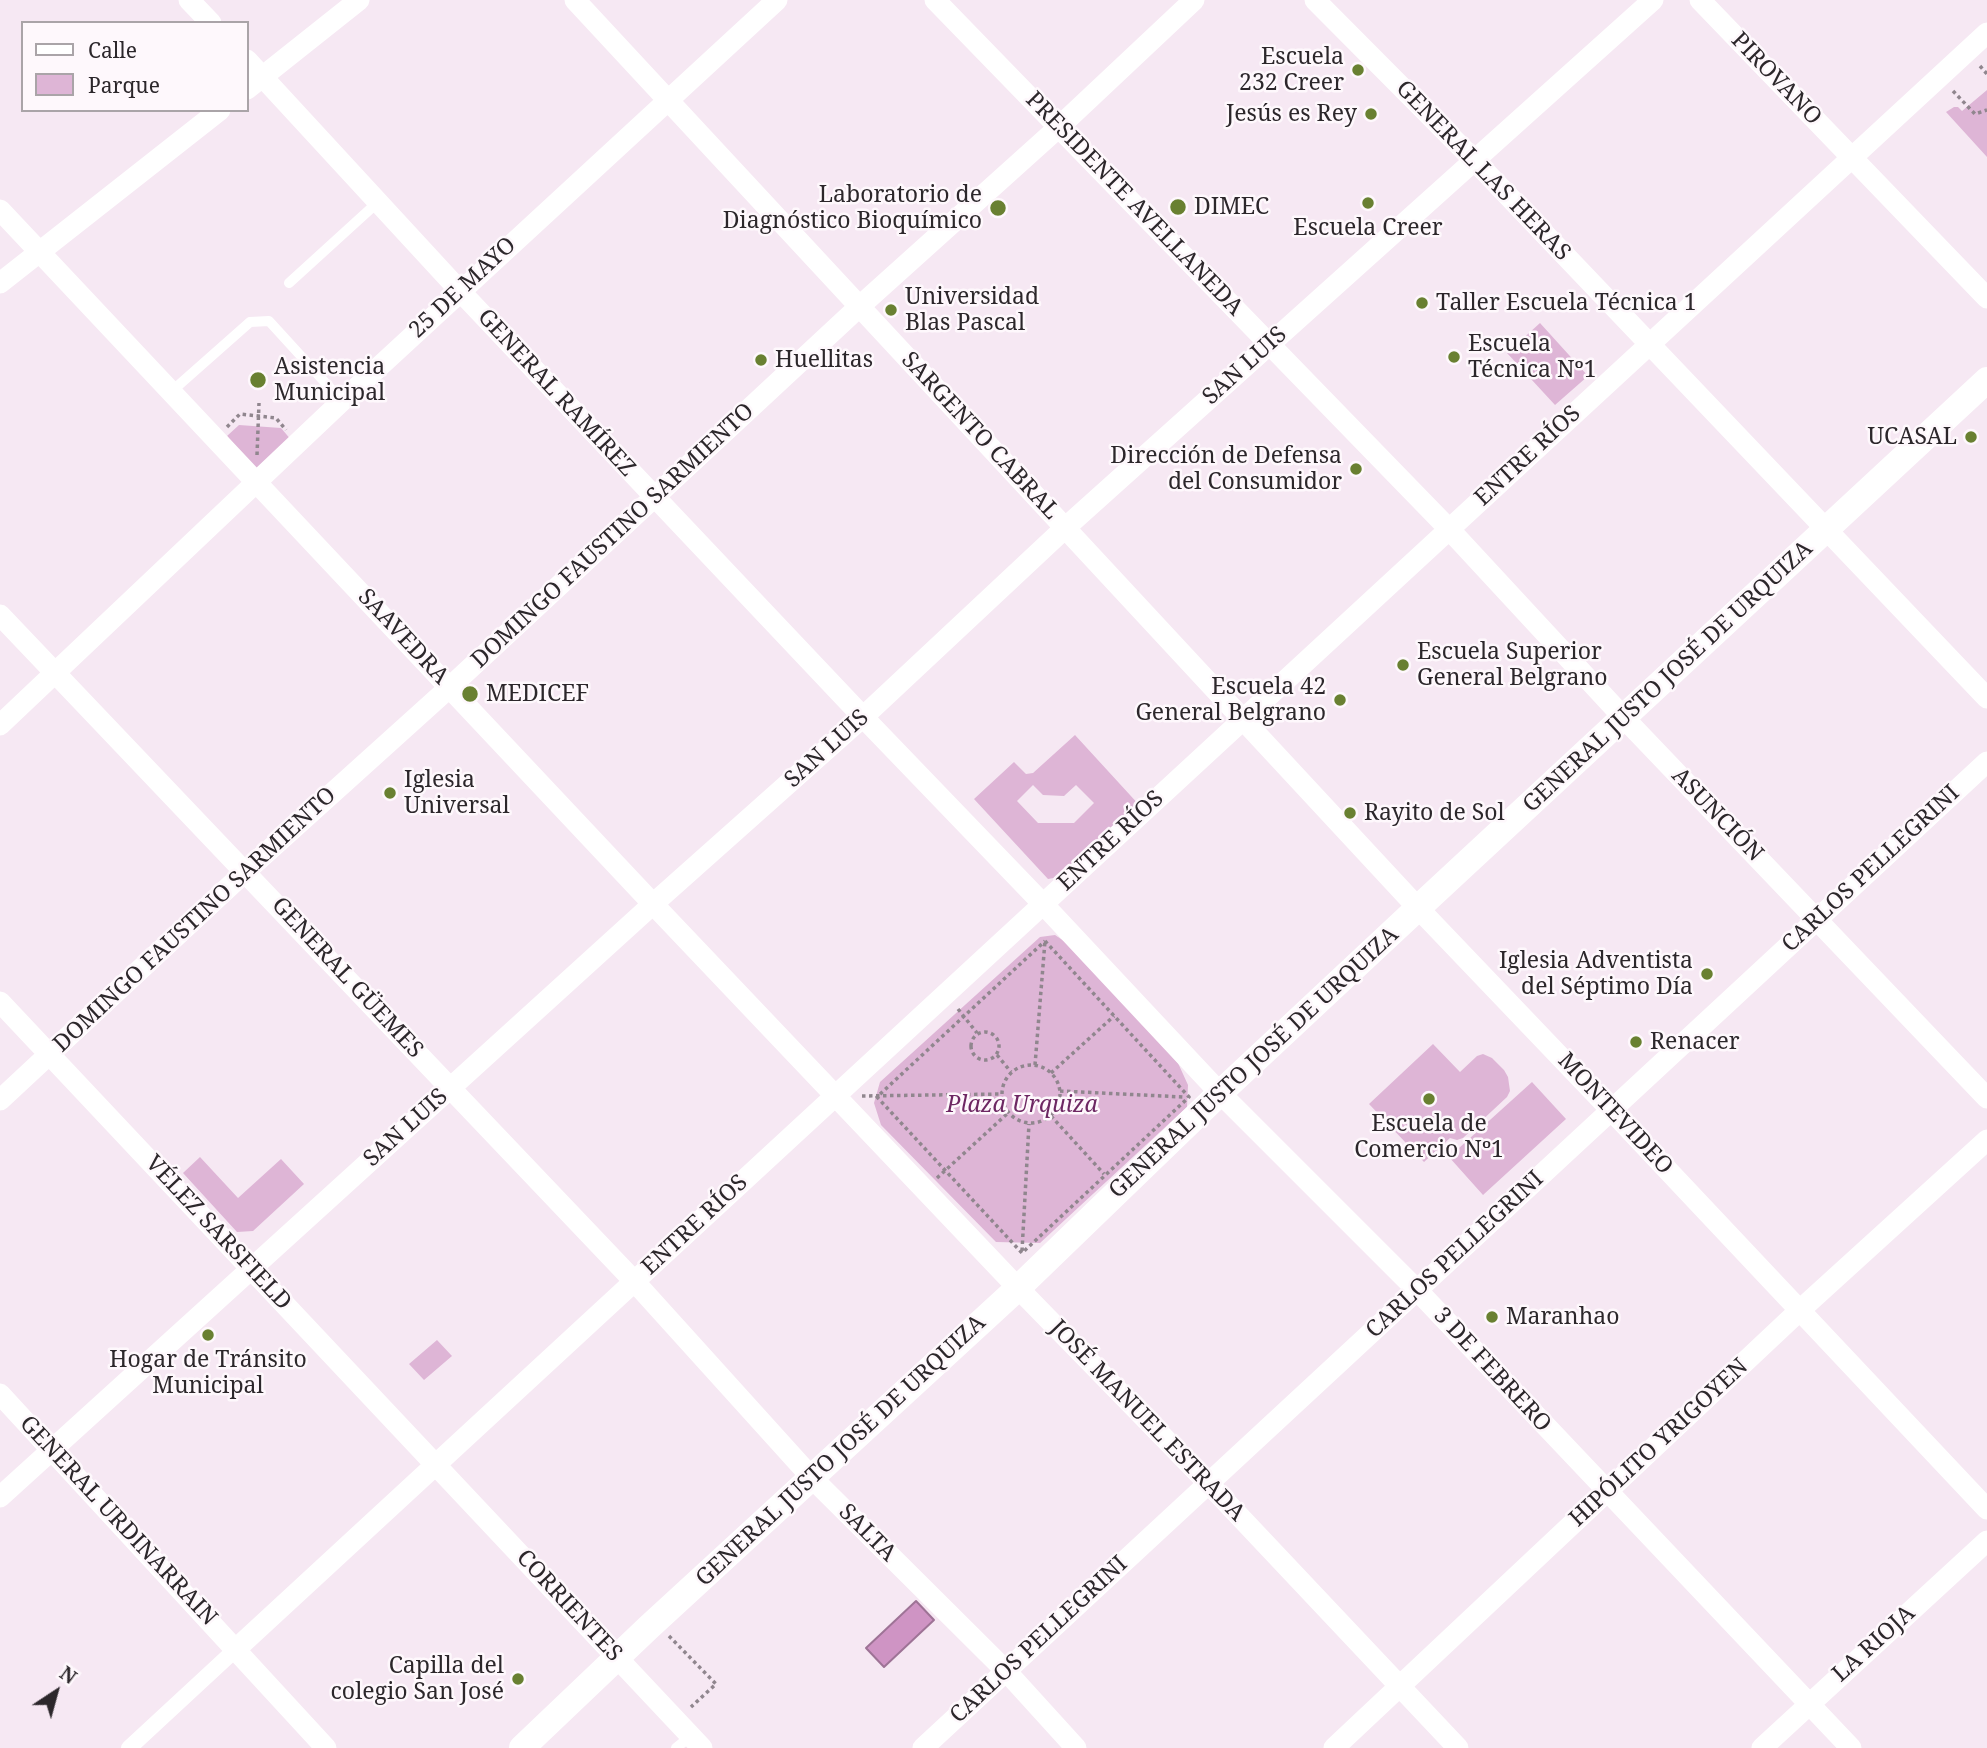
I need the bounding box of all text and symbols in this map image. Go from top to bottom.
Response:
legend [21,21,248,112]
street label: PIROVANO [1725,27,1827,131]
text: Calle [88,36,137,64]
place label: Escuela 232 Creer [1239,43,1344,97]
marker: Escuela 232 Creer [1350,62,1366,78]
text: Parque [88,71,160,99]
street label: GENERAL LAS HERAS [1390,75,1576,267]
street label: PRESIDENTE AVELLANEDA [1020,86,1248,322]
place label: Jesús es Rey [1226,100,1357,128]
marker: Jesús es Rey [1363,106,1379,122]
place label: Laboratorio de Diagnóstico Bioquímico [723,181,982,235]
place label: DIMEC [1194,193,1269,221]
marker: Escuela Creer [1360,195,1376,211]
marker: DIMEC [1168,197,1188,217]
marker: Laboratorio de Diagnóstico Bioquímico [988,198,1008,218]
place label: Escuela Creer [1293,214,1443,242]
street label: 25 DE MAYO [404,232,522,344]
place label: Universidad Blas Pascal [905,283,1039,337]
place label: Taller Escuela Técnica 1 [1436,289,1697,317]
marker: Taller Escuela Técnica 1 [1414,295,1430,311]
marker: Universidad Blas Pascal [883,302,899,318]
street label: GENERAL RAMÍREZ [471,304,641,482]
street label: SAN LUIS [1197,321,1293,411]
place label: Escuela Técnica Nº1 [1468,330,1597,384]
place label: Huellitas [775,346,873,374]
street label: SARGENTO CABRAL [895,347,1065,525]
marker: Escuela Técnica Nº1 [1446,349,1462,365]
marker: Huellitas [753,352,769,368]
place label: Asistencia Municipal [274,353,385,407]
marker: Asistencia Municipal [248,370,268,390]
street label: DOMINGO FAUSTINO SARMIENTO [466,398,760,674]
street label: ENTRE RÍOS [1469,400,1587,512]
place label: UCASAL [1868,423,1957,451]
marker: UCASAL [1963,429,1979,445]
place label: Dirección de Defensa del Consumidor [1110,442,1342,496]
marker: Dirección de Defensa del Consumidor [1348,461,1364,477]
street label: GENERAL JUSTO JOSÉ DE URQUIZA [1518,535,1818,819]
street label: SAAVEDRA [352,584,454,690]
place label: Escuela Superior General Belgrano [1417,638,1608,692]
marker: Escuela Superior General Belgrano [1395,657,1411,673]
place label: Escuela 42 General Belgrano [1135,673,1326,727]
place label: MEDICEF [486,680,589,708]
marker: MEDICEF [460,684,480,704]
marker: Escuela 42 General Belgrano [1332,692,1348,708]
street label: SAN LUIS [779,704,875,794]
street label: ASUNCIÓN [1665,762,1769,868]
place label: Iglesia Universal [404,766,510,820]
street label: CARLOS PELLEGRINI [1777,780,1965,958]
street label: DOMINGO FAUSTINO SARMIENTO [48,782,342,1058]
marker: Iglesia Universal [382,785,398,801]
street label: ENTRE RÍOS [1052,785,1170,897]
place label: Rayito de Sol [1364,799,1505,827]
marker: Rayito de Sol [1342,805,1358,821]
street label: GENERAL GÜEMES [265,892,429,1064]
street label: GENERAL JUSTO JOSÉ DE URQUIZA [1104,921,1404,1205]
place label: Iglesia Adventista del Séptimo Día [1499,947,1693,1001]
marker: Iglesia Adventista del Séptimo Día [1699,966,1715,982]
place label: Renacer [1650,1028,1740,1056]
marker: Renacer [1628,1034,1644,1050]
street label: MONTEVIDEO [1552,1047,1678,1181]
street label: SAN LUIS [358,1083,454,1173]
park label: Plaza Urquiza [946,1091,1098,1119]
marker: Escuela de Comercio Nº1 [1421,1091,1437,1107]
place label: Escuela de Comercio Nº1 [1354,1110,1504,1164]
street label: VÉLEZ SARSFIELD [139,1150,297,1316]
street label: CARLOS PELLEGRINI [1361,1166,1549,1344]
street label: ENTRE RÍOS [636,1169,754,1281]
street label: 3 DE FEBRERO [1427,1302,1557,1438]
place label: Maranhao [1506,1303,1620,1331]
street label: GENERAL JUSTO JOSÉ DE URQUIZA [691,1309,991,1593]
marker: Maranhao [1484,1309,1500,1325]
street label: JOSÉ MANUEL ESTRADA [1044,1315,1250,1527]
marker: Hogar de Tránsito Municipal [200,1327,216,1343]
place label: Hogar de Tránsito Municipal [109,1346,307,1400]
street label: HIPÓLITO YRIGOYEN [1564,1353,1754,1533]
street label: GENERAL URDINARRAIN [13,1410,223,1632]
street label: SALTA [833,1499,901,1567]
street label: CORRIENTES [510,1544,628,1668]
street label: CARLOS PELLEGRINI [945,1551,1133,1729]
street label: LA RIOJA [1827,1600,1921,1688]
place label: Capilla del colegio San José [331,1652,504,1706]
north arrow [21,1657,91,1727]
text: N [55,1660,82,1690]
marker: Capilla del colegio San José [510,1671,526,1687]

